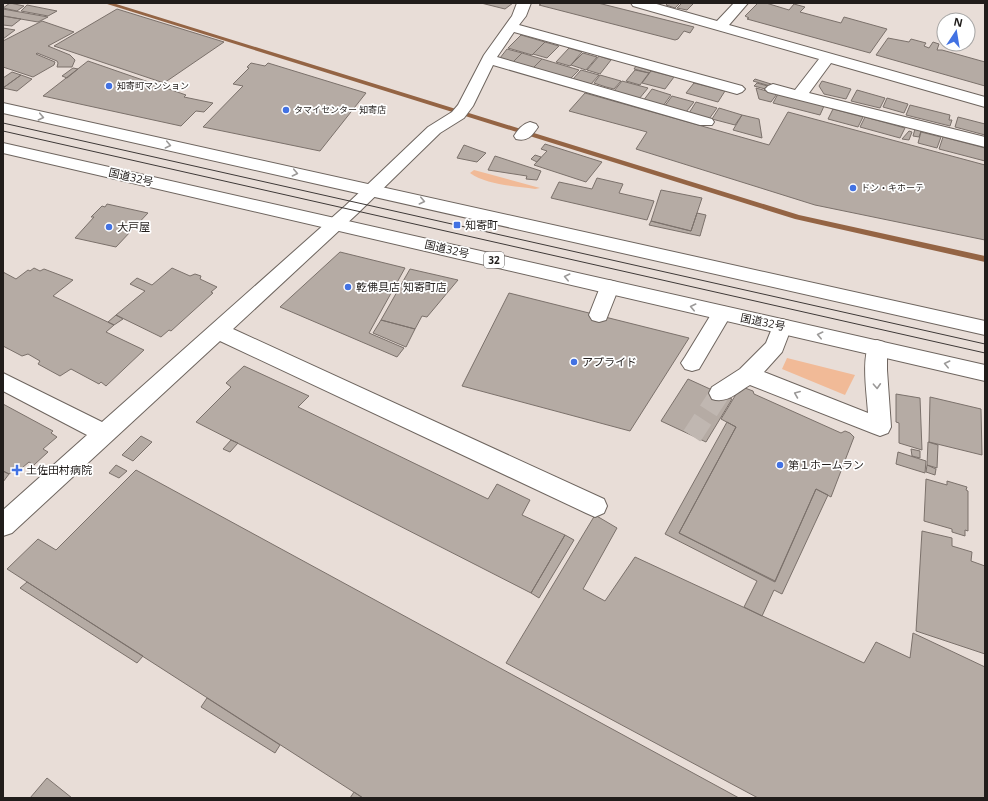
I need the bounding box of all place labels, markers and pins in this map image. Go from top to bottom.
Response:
place label: 知寄町マンション [117,79,189,92]
marker: 知寄町マンション [104,81,114,91]
place label: タマイセンター 知寄店 [294,103,386,116]
marker: タマイセンター 知寄店 [281,105,291,115]
place label: ドン・キホーテ [861,181,924,194]
marker: ドン・キホーテ [848,183,858,193]
place label: 知寄町 [465,217,498,232]
place label: 大戸屋 [117,219,150,234]
marker: 知寄町 [452,220,462,230]
marker: 大戸屋 [104,222,114,232]
place label: 乾佛具店 知寄町店 [356,279,447,294]
marker: 乾佛具店 知寄町店 [343,282,353,292]
place label: アプライド [582,354,637,369]
marker: アプライド [569,357,579,367]
place label: 第１ホームラン [788,457,864,472]
marker: 第１ホームラン [775,460,785,470]
place label: 土佐田村病院 [26,462,92,477]
marker: 土佐田村病院 [11,464,23,476]

